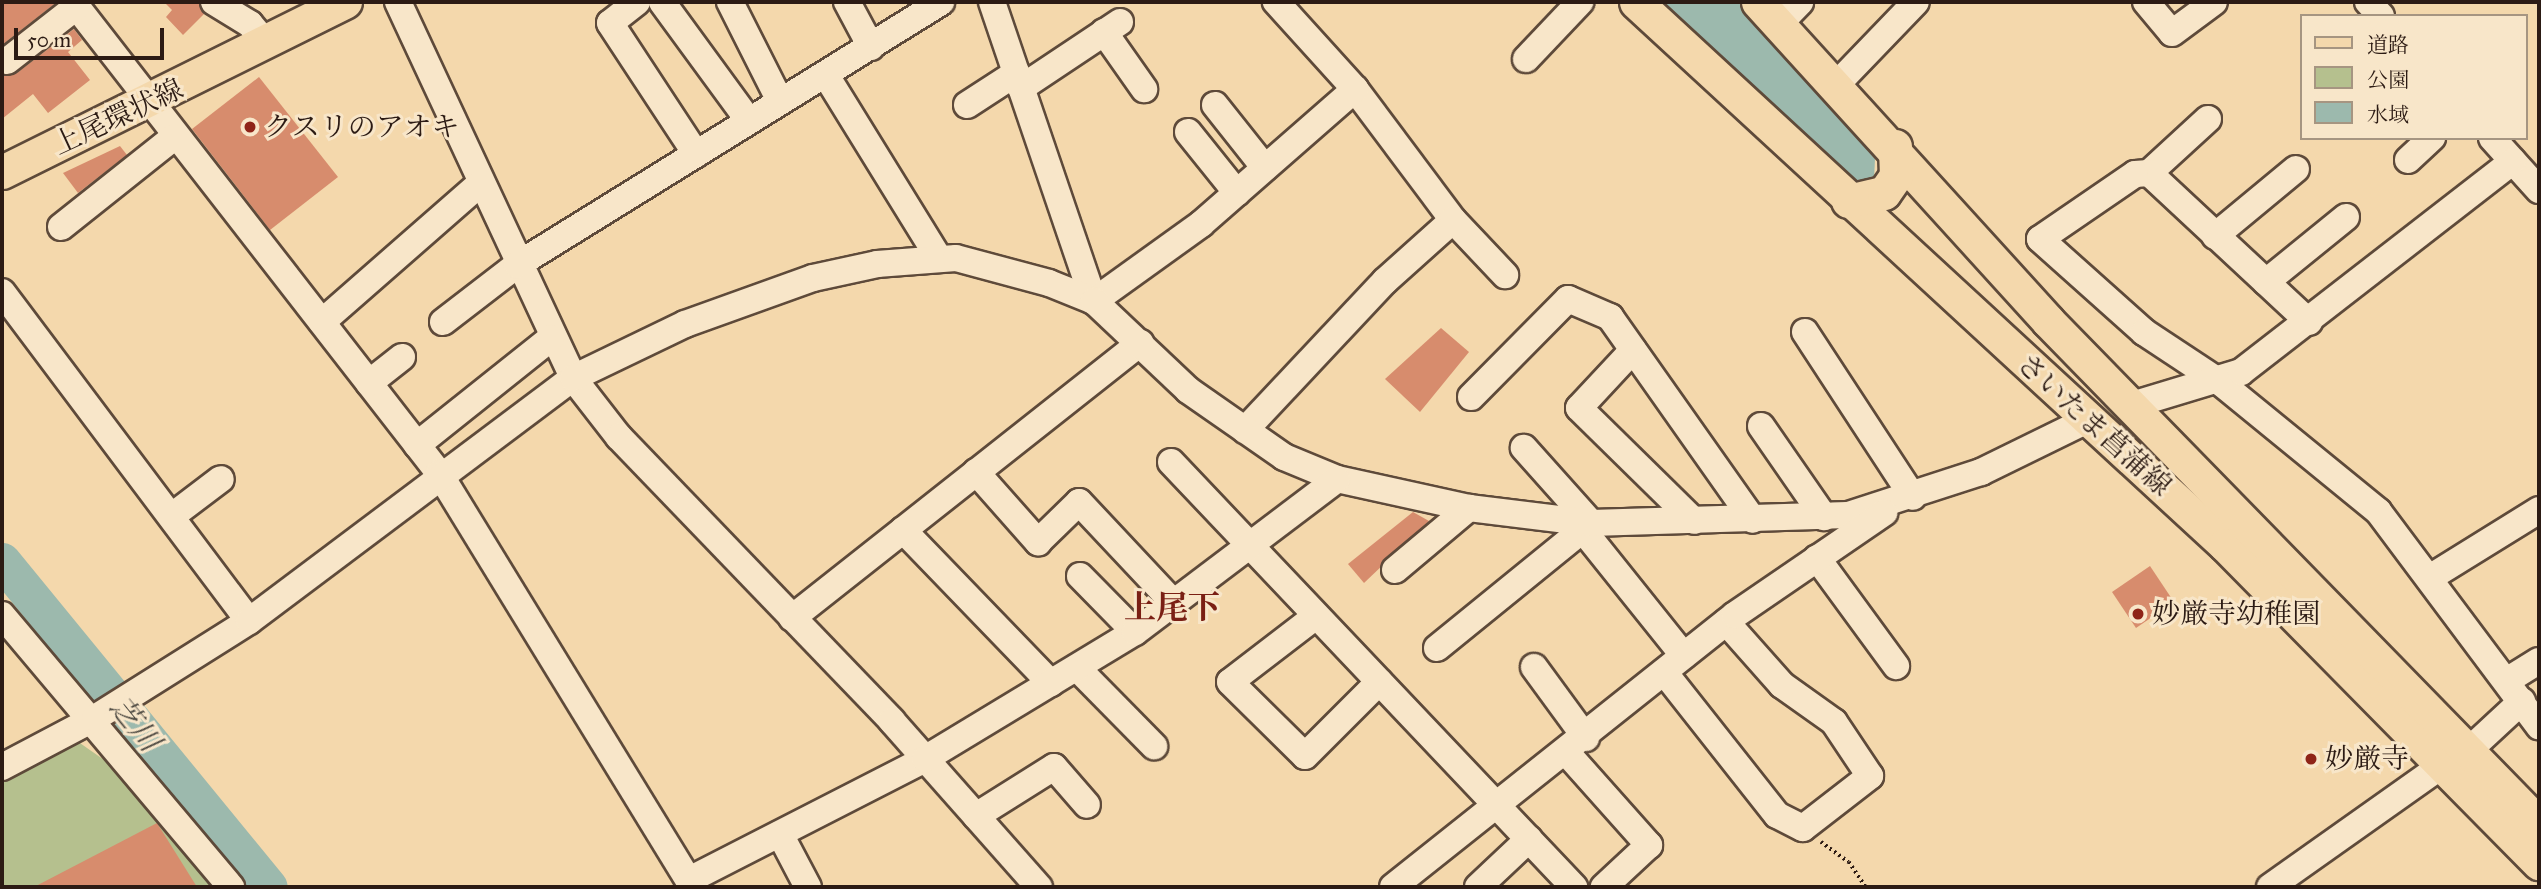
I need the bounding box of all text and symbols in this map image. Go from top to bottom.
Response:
scale bar [18,14,168,58]
legend [2300,14,2527,140]
text: 50 m [27,27,71,53]
text: 道路 [2367,32,2409,58]
text: 公園 [2367,67,2409,93]
street label: 上尾環状線 [47,72,189,162]
text: 水域 [2367,102,2409,128]
place label: クスリのアオキ [264,110,460,144]
marker: クスリのアオキ [242,119,258,135]
street label: さいたま菖蒲線 [2010,347,2178,503]
district label: 上尾下 [1124,589,1220,627]
place label: 妙厳寺幼稚園 [2152,597,2320,631]
marker: 妙厳寺幼稚園 [2130,606,2146,622]
water label: 芝川 [102,689,168,759]
place label: 妙厳寺 [2325,742,2409,776]
marker: 妙厳寺 [2303,751,2319,767]

